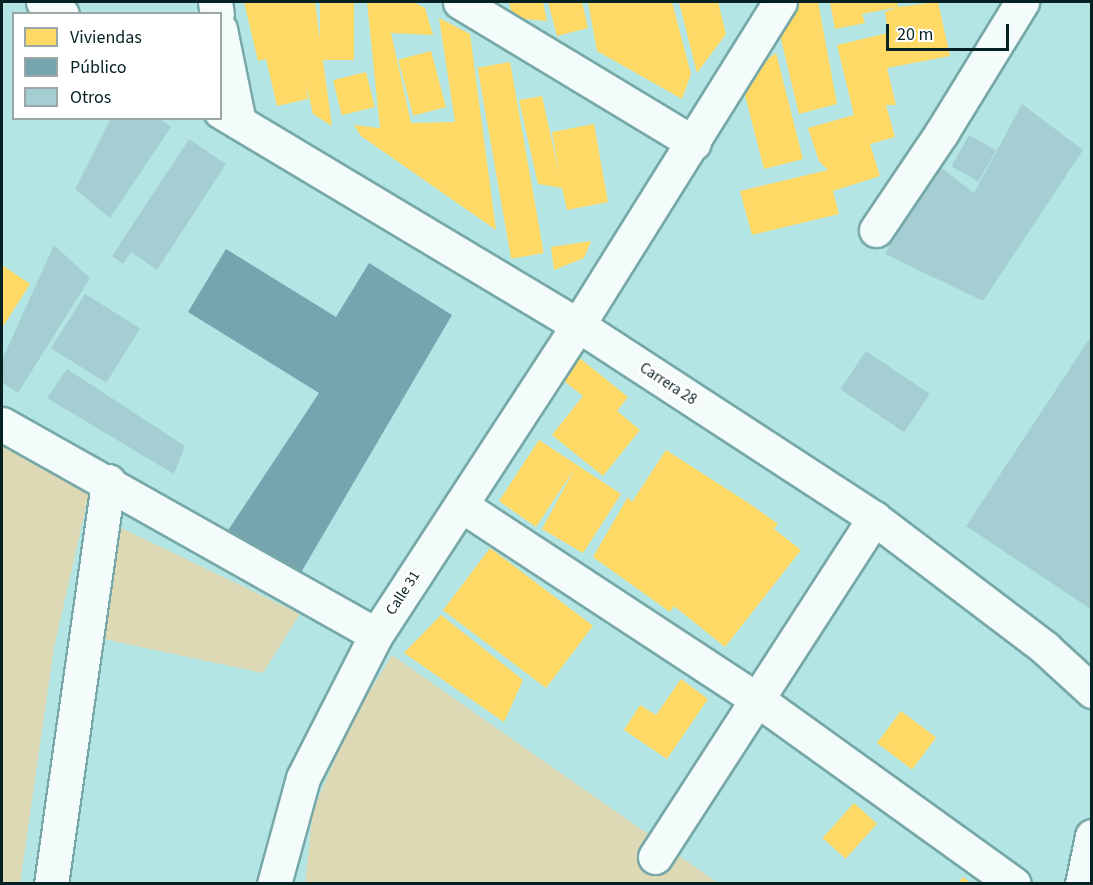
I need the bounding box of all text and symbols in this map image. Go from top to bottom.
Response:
legend [12,12,222,120]
scale bar [889,12,1012,50]
text: 20 m [897,22,933,47]
text: Viviendas [70,25,142,50]
text: Público [70,55,127,80]
text: Otros [70,85,111,110]
street label: Carrera 28 [636,359,700,409]
street label: Calle 31 [382,567,424,619]

